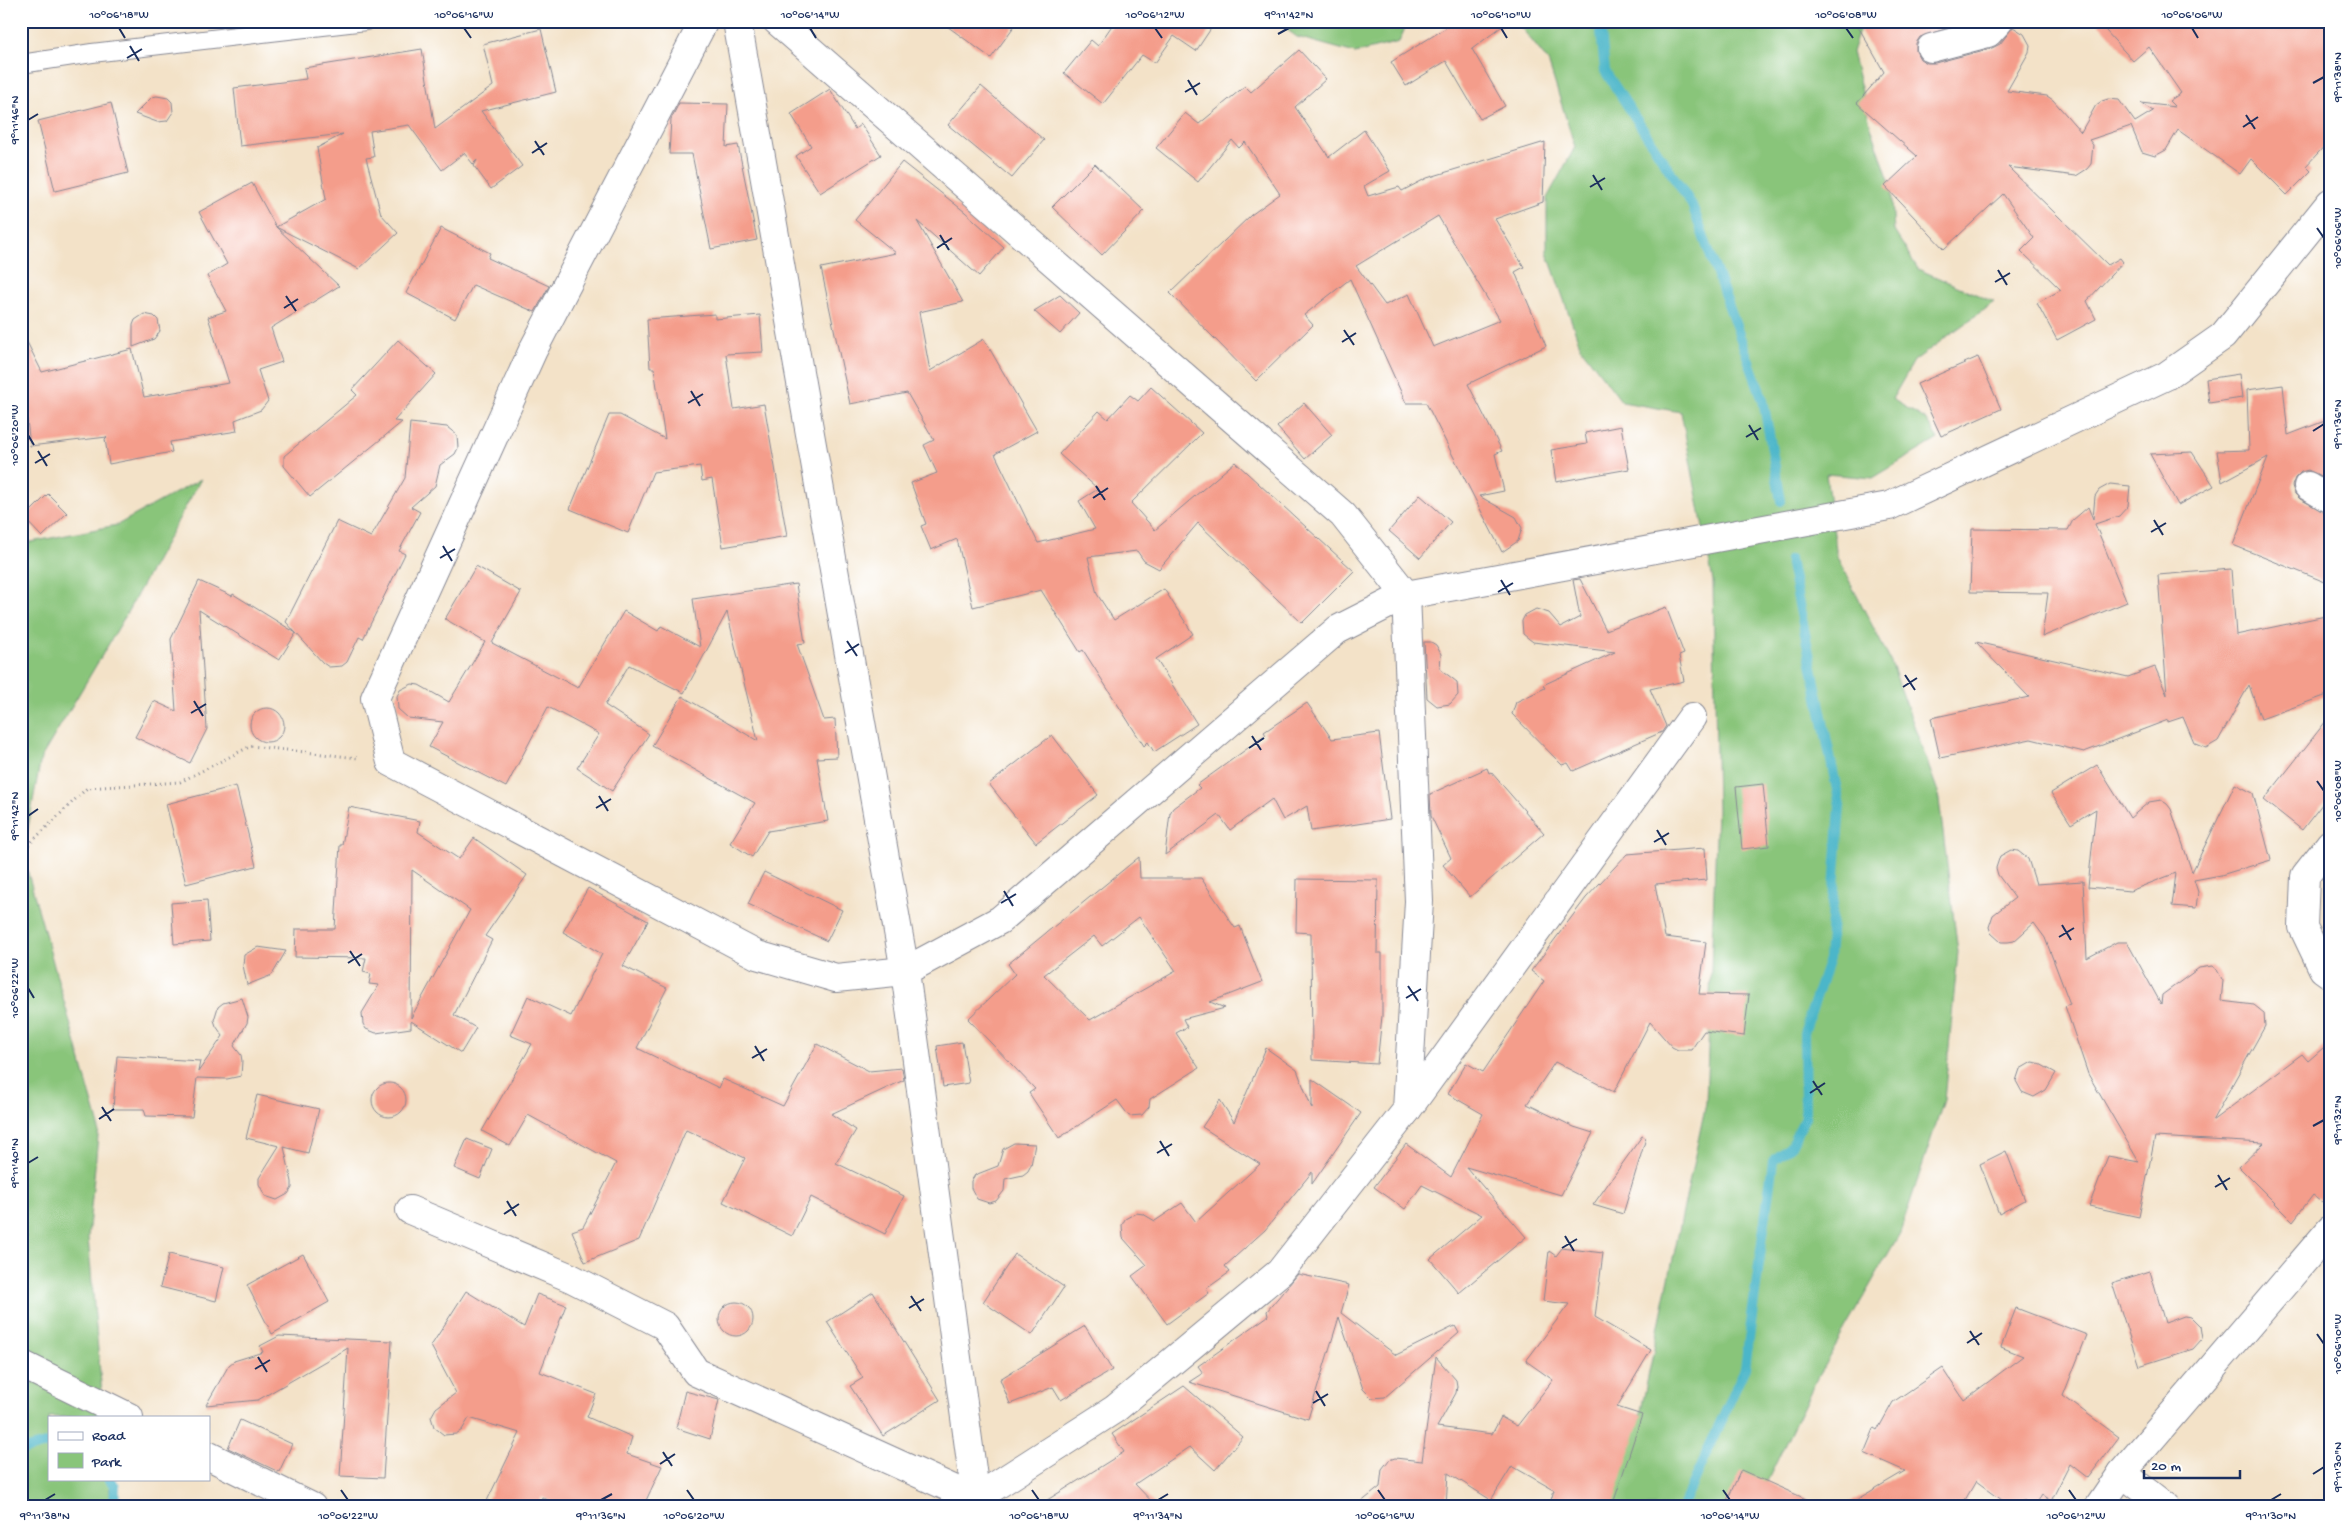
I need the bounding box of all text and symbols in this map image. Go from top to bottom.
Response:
text: 10°06'18"W [88,9,149,23]
text: 10°06'16"W [433,9,494,23]
text: 10°06'14"W [780,9,839,23]
text: 10°06'12"W [1125,9,1184,23]
text: 9°11'42"N [1264,9,1313,23]
text: 10°06'10"W [1470,9,1531,23]
text: 10°06'08"W [1814,9,1877,23]
text: 10°06'06"W [2160,9,2223,23]
text: 9°11'38"N [2332,52,2346,103]
text: 9°11'46"N [9,95,23,145]
text: 10°06'06"W [2332,207,2346,270]
text: 9°11'36"N [2332,399,2346,450]
text: 10°06'20"W [9,405,23,466]
text: 10°06'08"W [2332,760,2346,823]
text: 9°11'42"N [9,792,23,841]
text: 10°06'22"W [9,958,23,1019]
text: 9°11'32"N [2332,1095,2346,1146]
text: 9°11'40"N [9,1138,23,1189]
text: 10°06'10"W [2332,1314,2346,1375]
legend [48,1416,210,1480]
text: Road [92,1428,126,1446]
text: 9°11'30"N [2332,1442,2346,1493]
scale bar [2144,1448,2240,1480]
text: Park [91,1454,122,1472]
text: 20 m [2151,1458,2181,1476]
text: 9°11'38"N [19,1510,70,1524]
text: 10°06'22"W [317,1510,378,1524]
text: 9°11'36"N [575,1510,626,1524]
text: 10°06'20"W [663,1510,724,1524]
text: 10°06'18"W [1008,1510,1069,1524]
text: 9°11'34"N [1133,1510,1183,1524]
text: 10°06'16"W [1354,1510,1415,1524]
text: 10°06'14"W [1700,1510,1759,1524]
text: 10°06'12"W [2046,1510,2105,1524]
text: 9°11'30"N [2245,1510,2296,1524]

